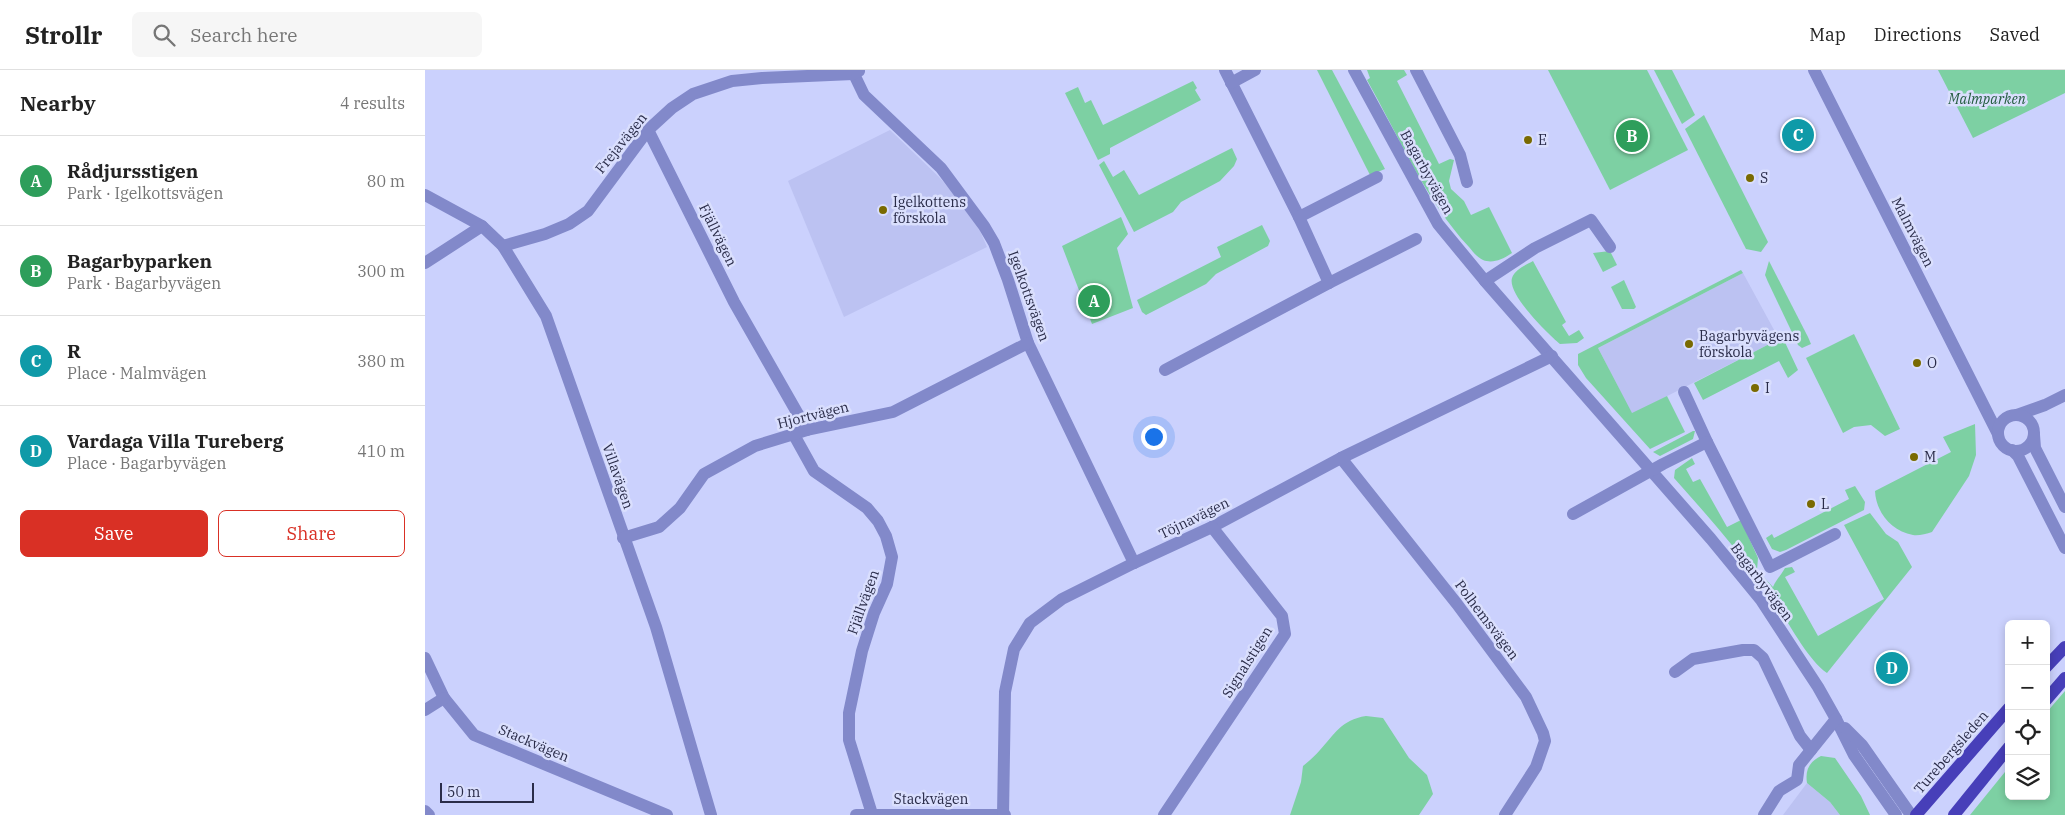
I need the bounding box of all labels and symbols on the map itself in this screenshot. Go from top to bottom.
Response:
park label: Malmparken [1947,90,2026,108]
street label: Frejavägen [591,109,651,177]
pin: C [1782,116,1814,154]
pin: B [1616,117,1648,155]
street label: Bagarbyvägen [1396,127,1458,217]
place label: E [1538,131,1547,149]
marker: E [1522,134,1534,146]
place label: S [1760,169,1768,187]
marker: S [1744,172,1756,184]
place label: Igelkottens förskola [893,193,966,227]
street label: Malmvägen [1888,194,1938,270]
street label: Fjällvägen [695,201,741,269]
marker: Igelkottens förskola [877,204,889,216]
street label: Igelkottsvägen [1004,248,1054,344]
pin: A [1078,282,1110,320]
place label: Bagarbyvägens förskola [1699,327,1799,361]
marker: Bagarbyvägens förskola [1683,338,1695,350]
place label: O [1927,354,1937,372]
marker: O [1911,357,1923,369]
place label: I [1765,379,1770,397]
marker: I [1749,382,1761,394]
street label: Hjortvägen [775,397,851,433]
your location [1141,424,1167,450]
street label: Villavägen [598,441,638,511]
place label: M [1924,448,1936,466]
marker: M [1908,451,1920,463]
street label: Töjnavägen [1156,493,1232,543]
place label: L [1821,495,1829,513]
marker: L [1805,498,1817,510]
street label: Bagarbyvägen [1727,539,1797,625]
street label: Fjällvägen [843,567,883,637]
street label: Polhemsvägen [1451,576,1523,664]
street label: Signalstigen [1218,623,1276,701]
pin: D [1876,649,1908,687]
street label: Turebergsleden [1910,707,1992,797]
street label: Stackvägen [496,720,572,766]
scale bar [440,780,534,803]
street label: Stackvägen [893,790,969,808]

